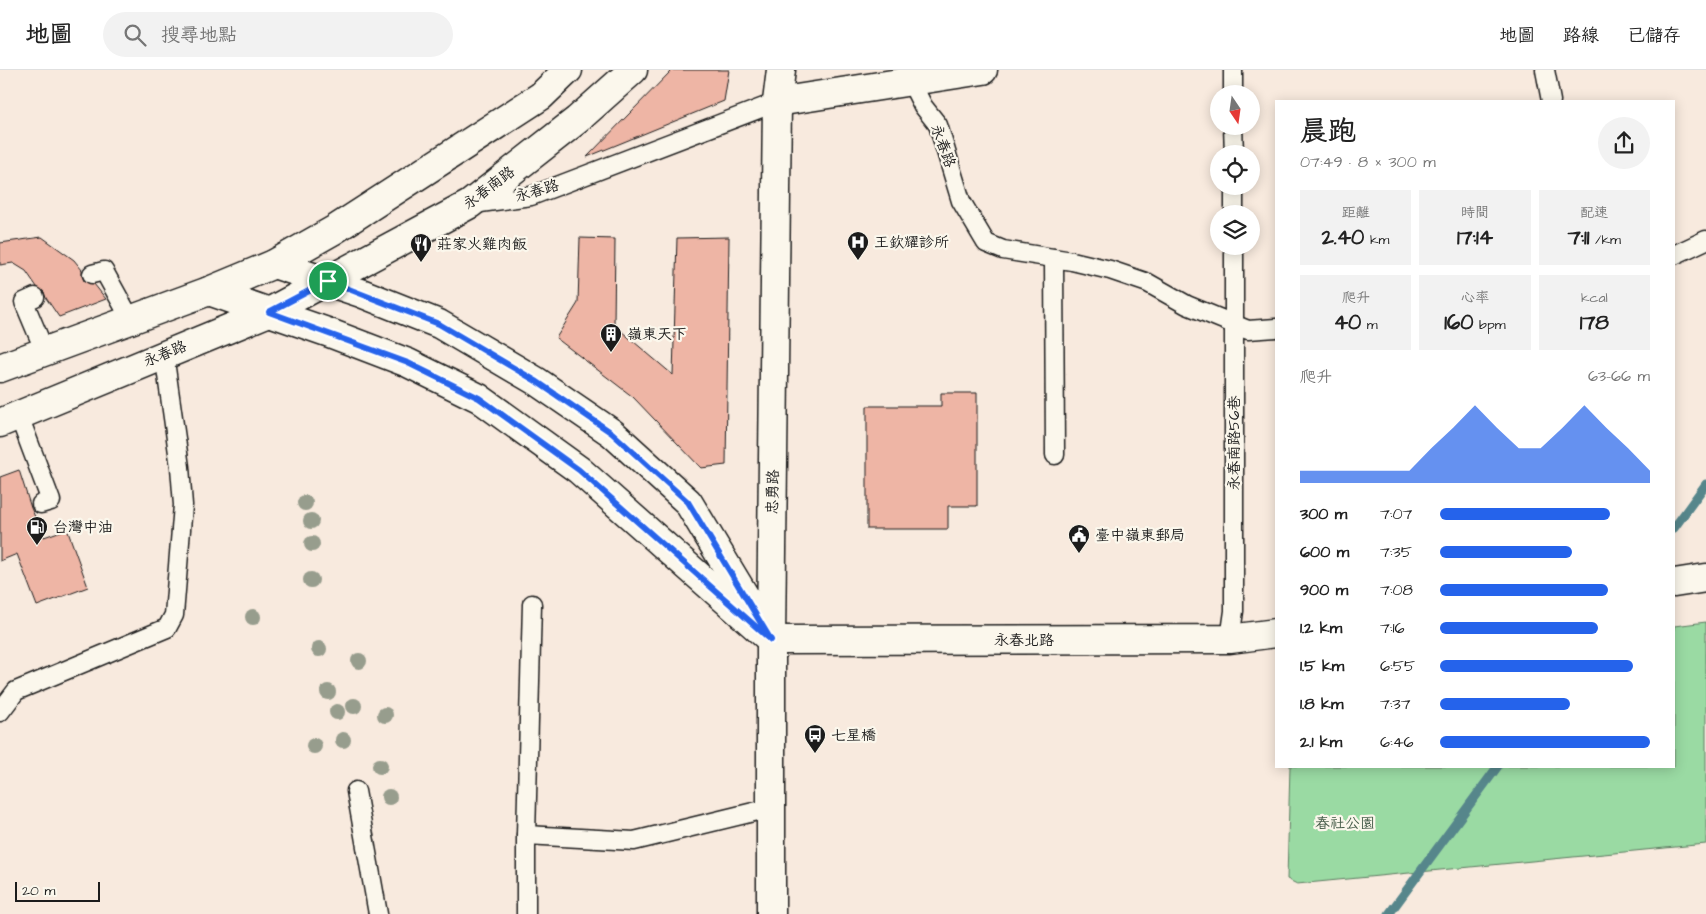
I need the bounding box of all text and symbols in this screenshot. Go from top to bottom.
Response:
search box [103,12,453,57]
text: 地圖 [25,18,73,52]
icon: search [121,21,149,49]
text: 搜尋地點 [161,22,237,49]
text: 地圖 [1499,23,1535,48]
text: 路線 [1563,23,1599,48]
text: 已儲存 [1627,23,1681,48]
north arrow [1210,85,1260,135]
map controls [1210,85,1260,255]
text: 晨跑 [1300,112,1356,151]
button: share [1598,117,1650,169]
street label: 永春路 [925,121,961,171]
button: locate [1210,145,1260,195]
text: 07:49 · 8 × 300 m [1300,151,1436,173]
street label: 永春南路 [459,162,519,214]
street label: 永春路 [512,175,562,207]
text: 距離 [1342,203,1370,223]
text: 時間 [1461,203,1489,223]
text: 配速 [1580,203,1608,223]
button: layers [1210,205,1260,255]
text: 2.40 [1322,223,1364,252]
text: 17:14 [1457,223,1493,252]
text: 7:11 [1568,223,1589,252]
hospital icon: 王欽耀診所 [846,230,870,261]
text: km [1364,230,1389,250]
text: /km [1589,230,1621,250]
restaurant icon: 莊家火雞肉飯 [409,232,433,263]
place label: 王欽耀診所 [874,232,949,253]
place label: 莊家火雞肉飯 [437,234,527,255]
pin [307,260,349,302]
icon: arrive [314,267,342,295]
text: 爬升 [1342,288,1370,308]
text: 心率 [1461,288,1489,308]
text: kcal [1581,288,1608,308]
text: 40 [1334,308,1361,337]
text: 160 [1444,308,1473,337]
text: 178 [1580,308,1609,337]
text: m [1361,315,1378,335]
text: bpm [1473,315,1506,335]
building icon: 嶺東天下 [599,322,623,353]
place label: 嶺東天下 [627,324,687,345]
street label: 永春路 [140,336,190,372]
text: 63–66 m [1588,365,1650,387]
text: 爬升 [1300,366,1332,388]
street label: 永春南路56巷 [1224,395,1245,491]
street label: 忠勇路 [762,469,784,515]
text: 300 m [1300,503,1347,525]
text: 7:07 [1380,503,1412,525]
fuel station icon: 台灣中油 [25,515,49,546]
place label: 台灣中油 [53,517,113,538]
public building icon: 臺中嶺東郵局 [1067,523,1091,554]
place label: 臺中嶺東郵局 [1095,525,1185,546]
text: 600 m [1300,541,1349,563]
text: 7:35 [1380,541,1412,563]
text: 900 m [1300,579,1348,601]
text: 7:08 [1380,579,1413,601]
text: 1.2 km [1300,617,1342,639]
text: 7:16 [1380,617,1405,639]
street label: 永春北路 [994,630,1054,651]
text: 1.5 km [1300,655,1344,677]
text: 6:55 [1380,655,1415,677]
text: 1.8 km [1300,693,1343,715]
text: 7:37 [1380,693,1411,715]
bus stop icon: 七星橋 [803,723,827,754]
place label: 七星橋 [831,725,876,746]
text: 2.1 km [1300,731,1342,753]
text: 6:46 [1380,731,1414,753]
park label: 春社公園 [1315,813,1375,834]
scale bar [15,879,100,902]
text: 20 m [22,881,55,901]

